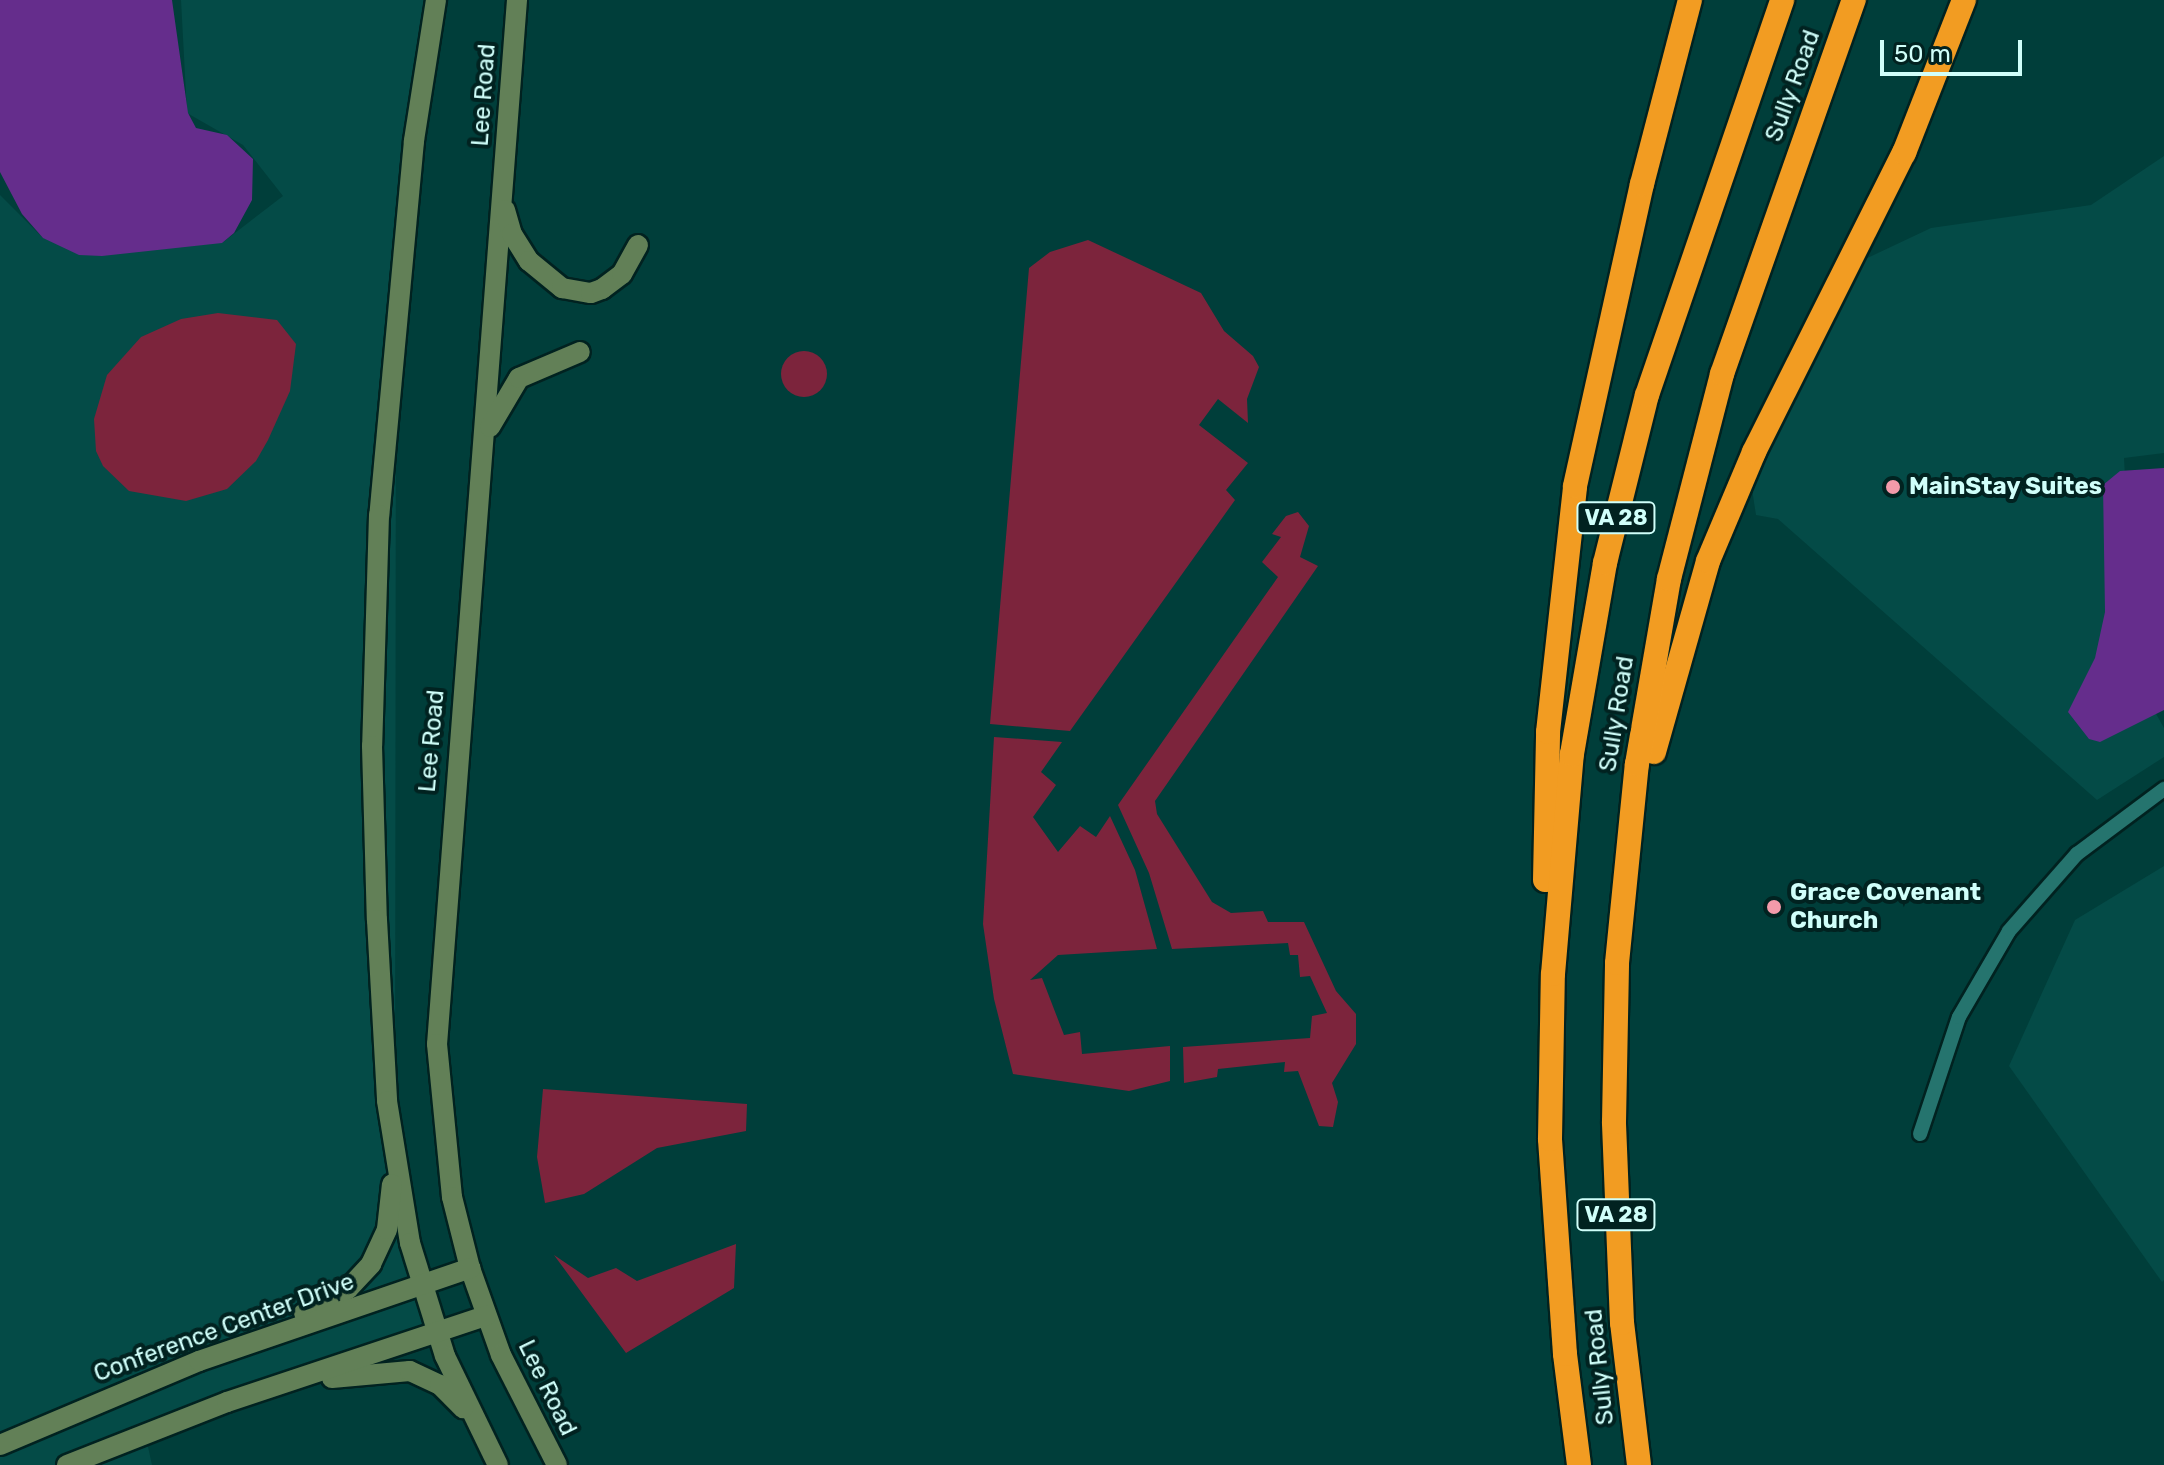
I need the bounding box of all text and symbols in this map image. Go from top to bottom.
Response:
scale bar [1884,24,2026,74]
street label: Sully Road [1759,26,1827,146]
text: 50 m [1894,40,1951,68]
street label: Lee Road [466,43,502,147]
place label: MainStay Suites [1909,473,2103,501]
marker: MainStay Suites [1884,478,1902,496]
road number: VA 28 [1576,500,1656,536]
street label: Sully Road [1594,654,1640,774]
street label: Lee Road [413,688,451,794]
place label: Grace Covenant Church [1790,879,1981,935]
marker: Grace Covenant Church [1765,898,1783,916]
road number: VA 28 [1576,1197,1656,1233]
street label: Conference Center Drive [90,1267,358,1389]
street label: Sully Road [1580,1307,1620,1427]
street label: Lee Road [512,1335,582,1441]

